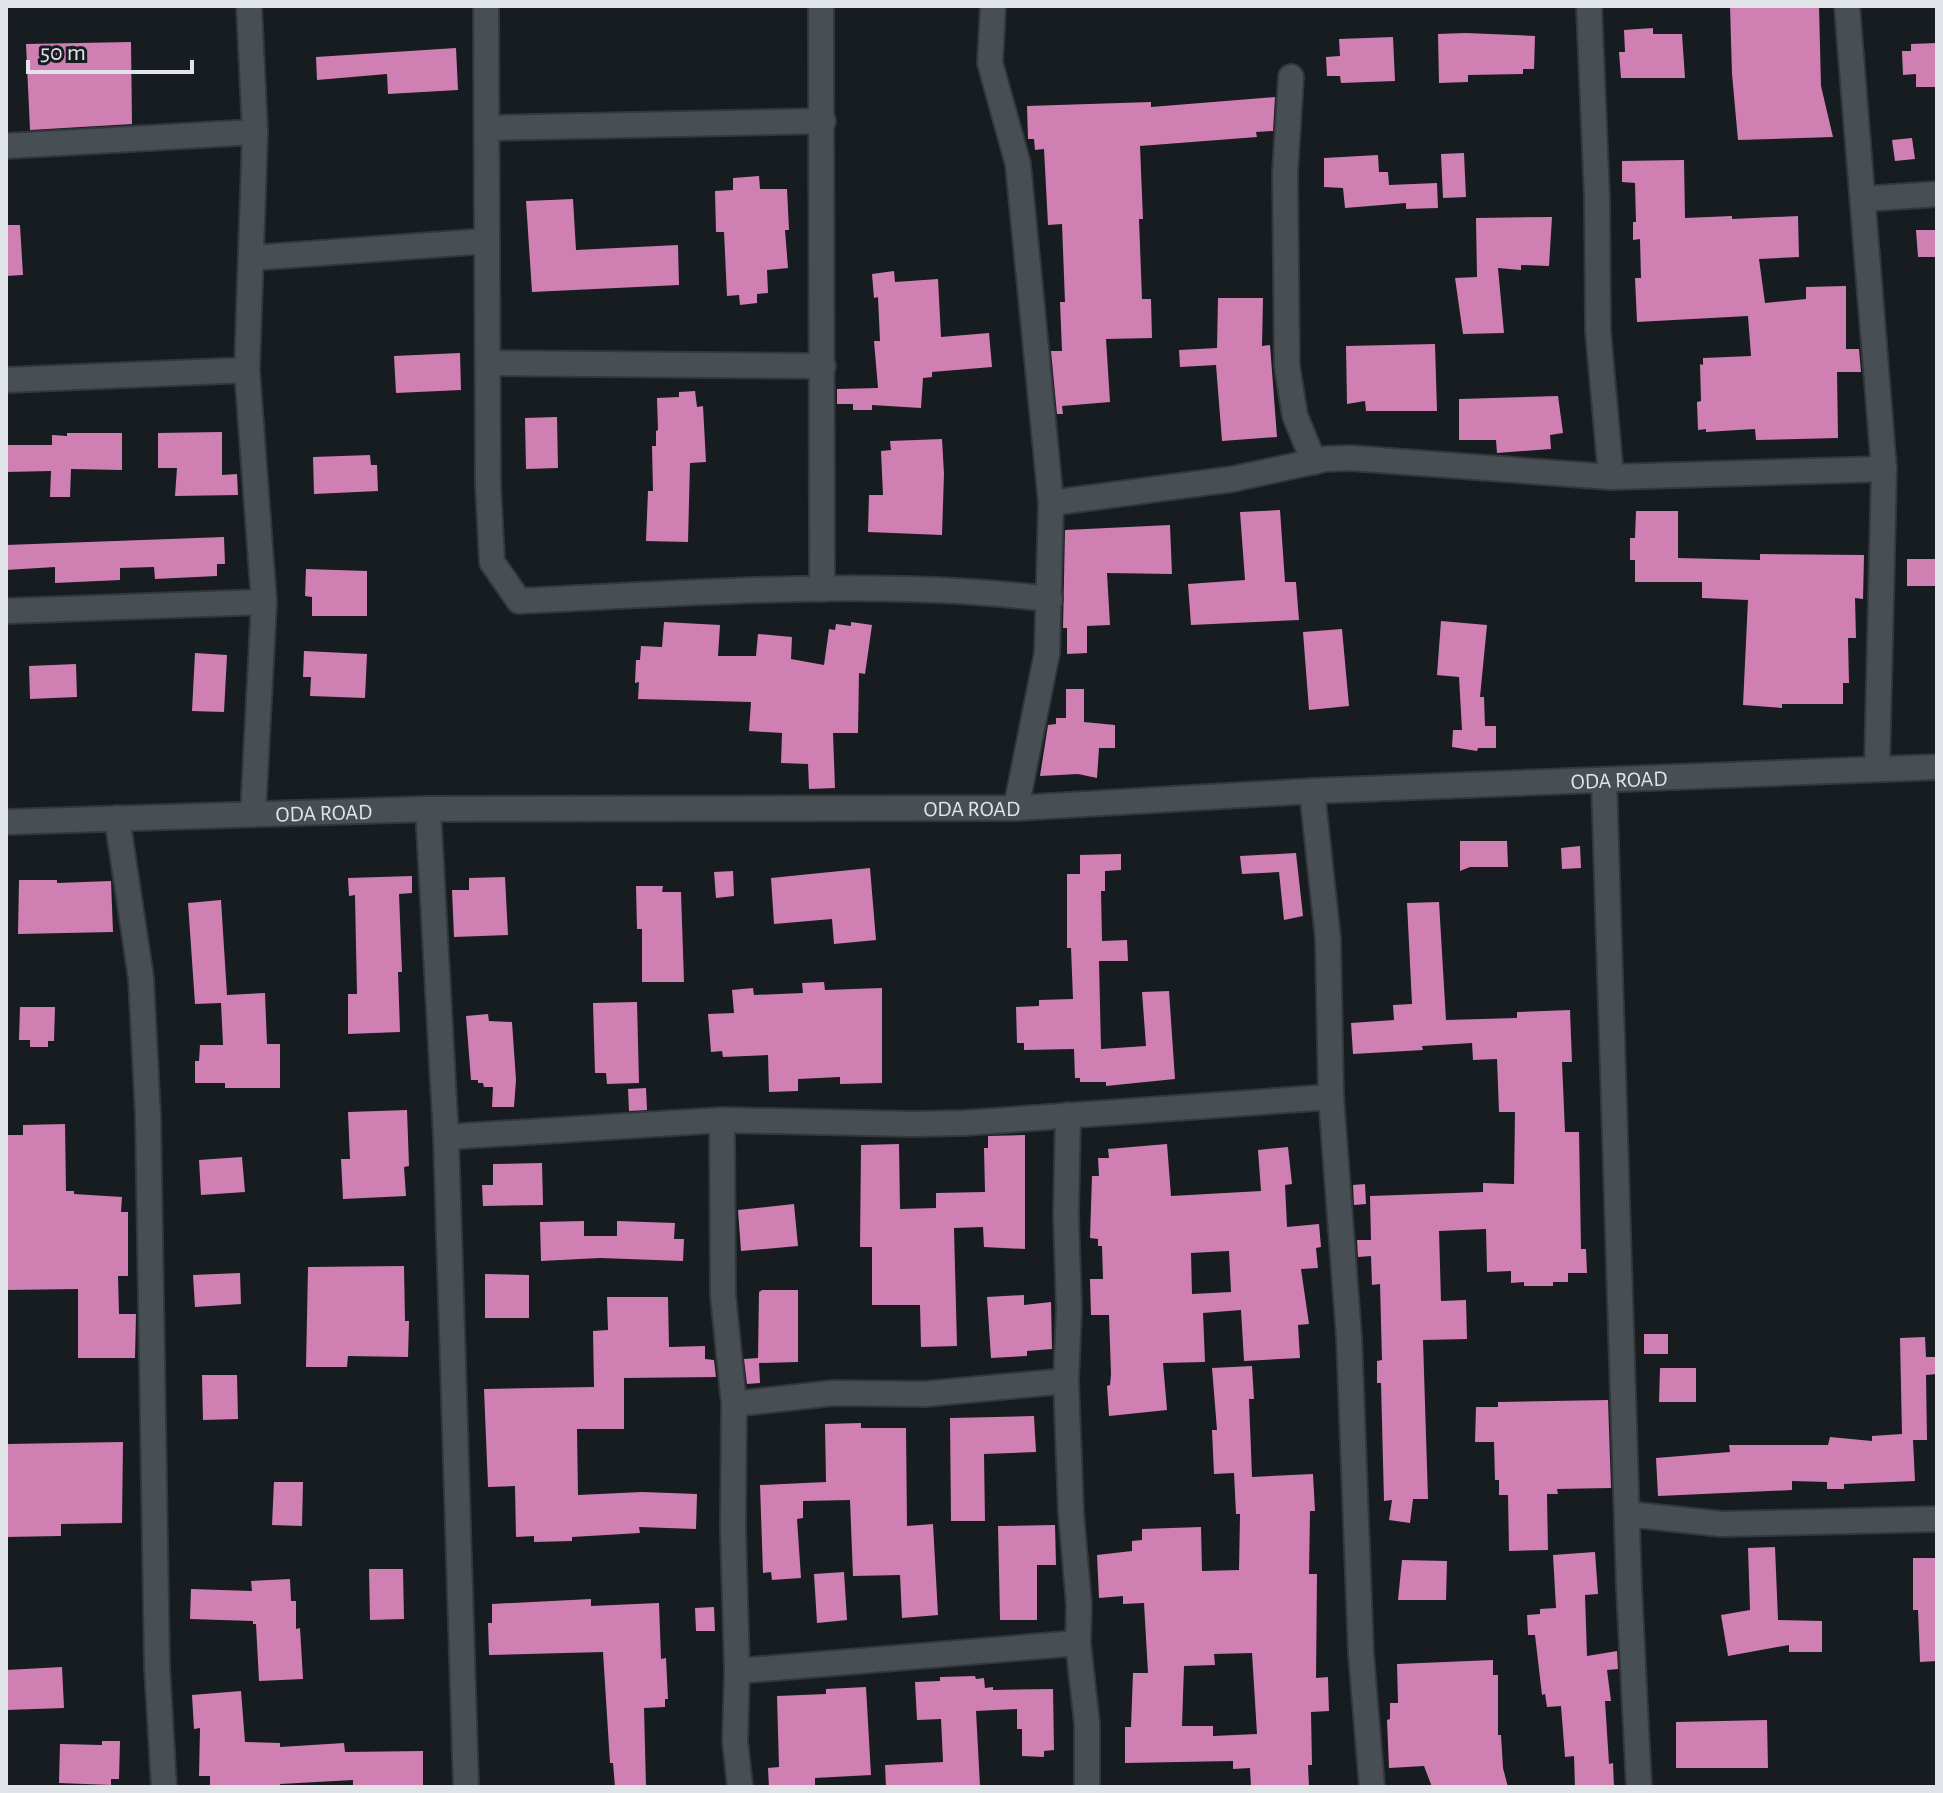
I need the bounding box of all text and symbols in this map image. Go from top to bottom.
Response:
scale bar [28,24,192,74]
text: 50 m [40,41,86,65]
street label: ODA ROAD [1570,767,1668,793]
street label: ODA ROAD [923,798,1020,820]
street label: ODA ROAD [275,801,373,826]

